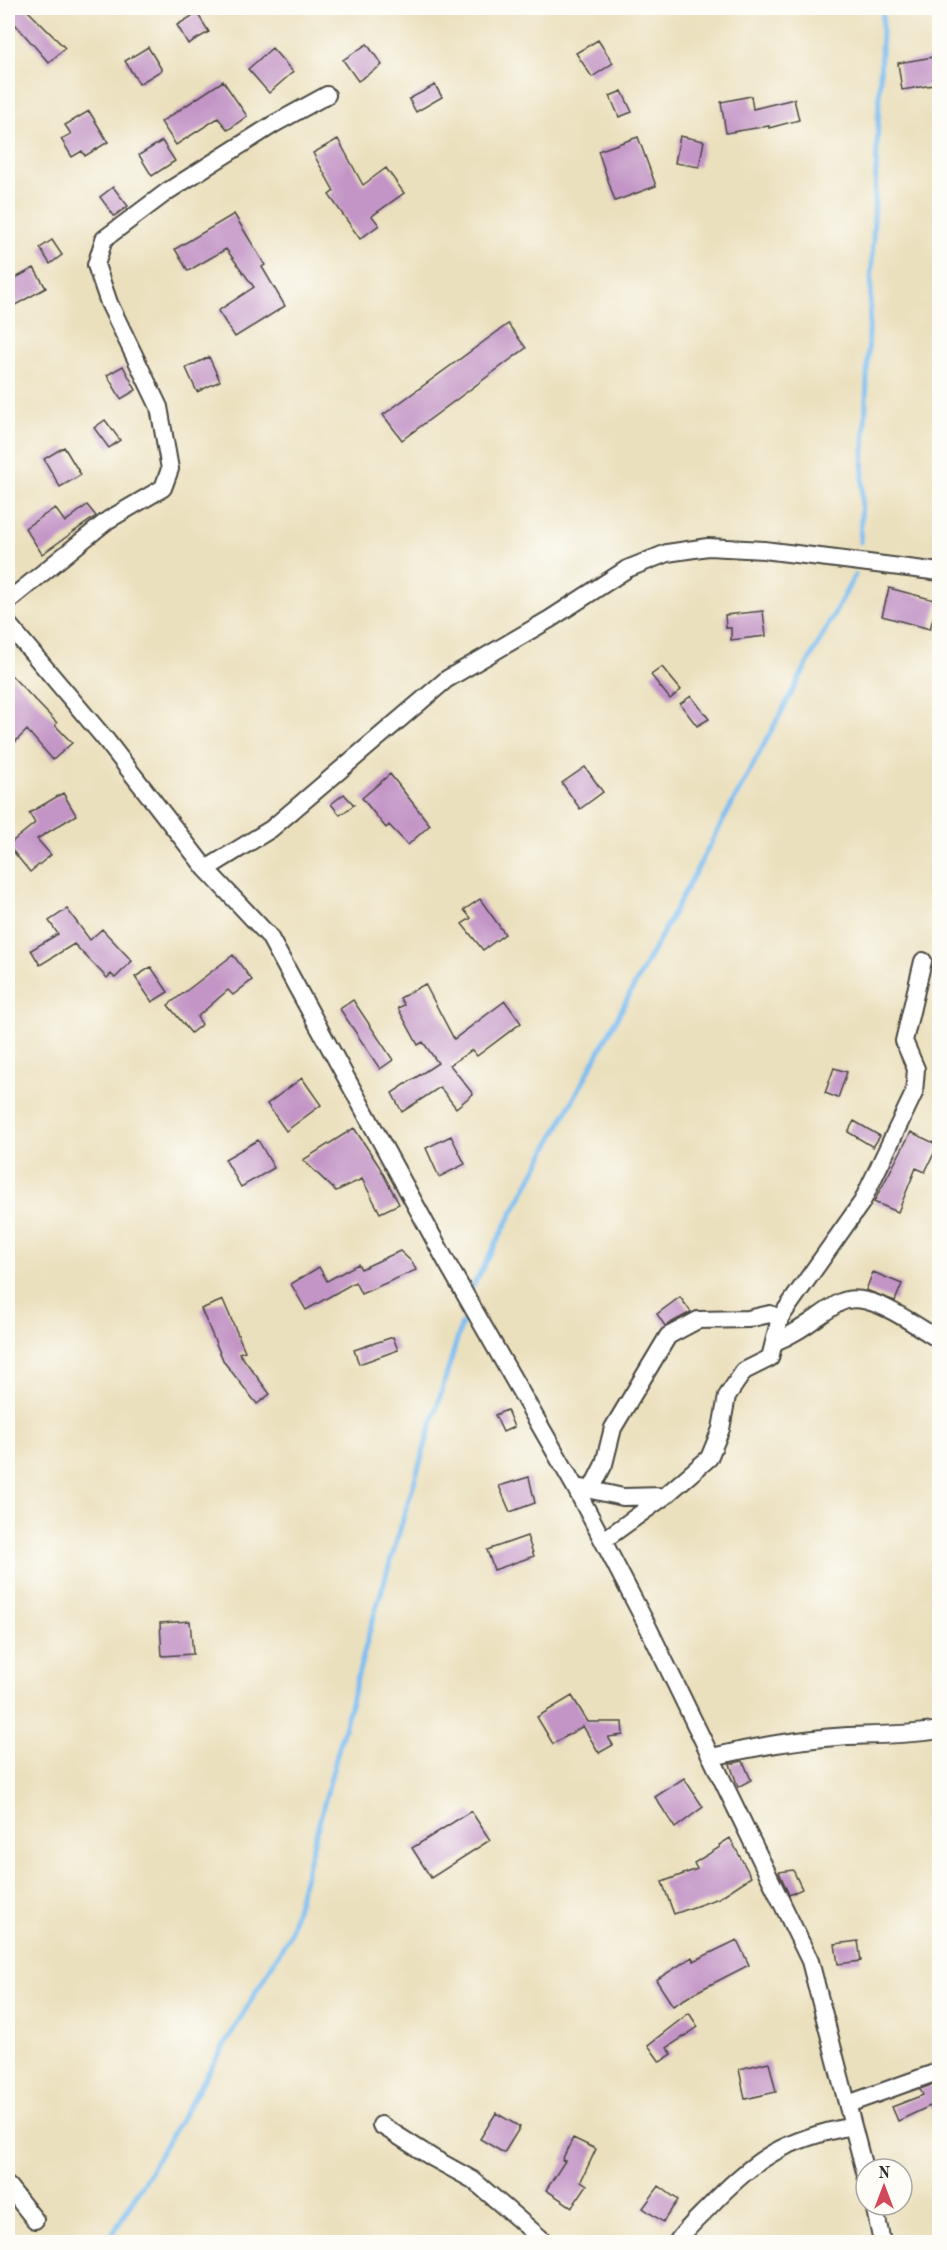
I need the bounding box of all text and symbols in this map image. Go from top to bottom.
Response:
north arrow [854,2157,914,2217]
text: N [878,2166,891,2182]

